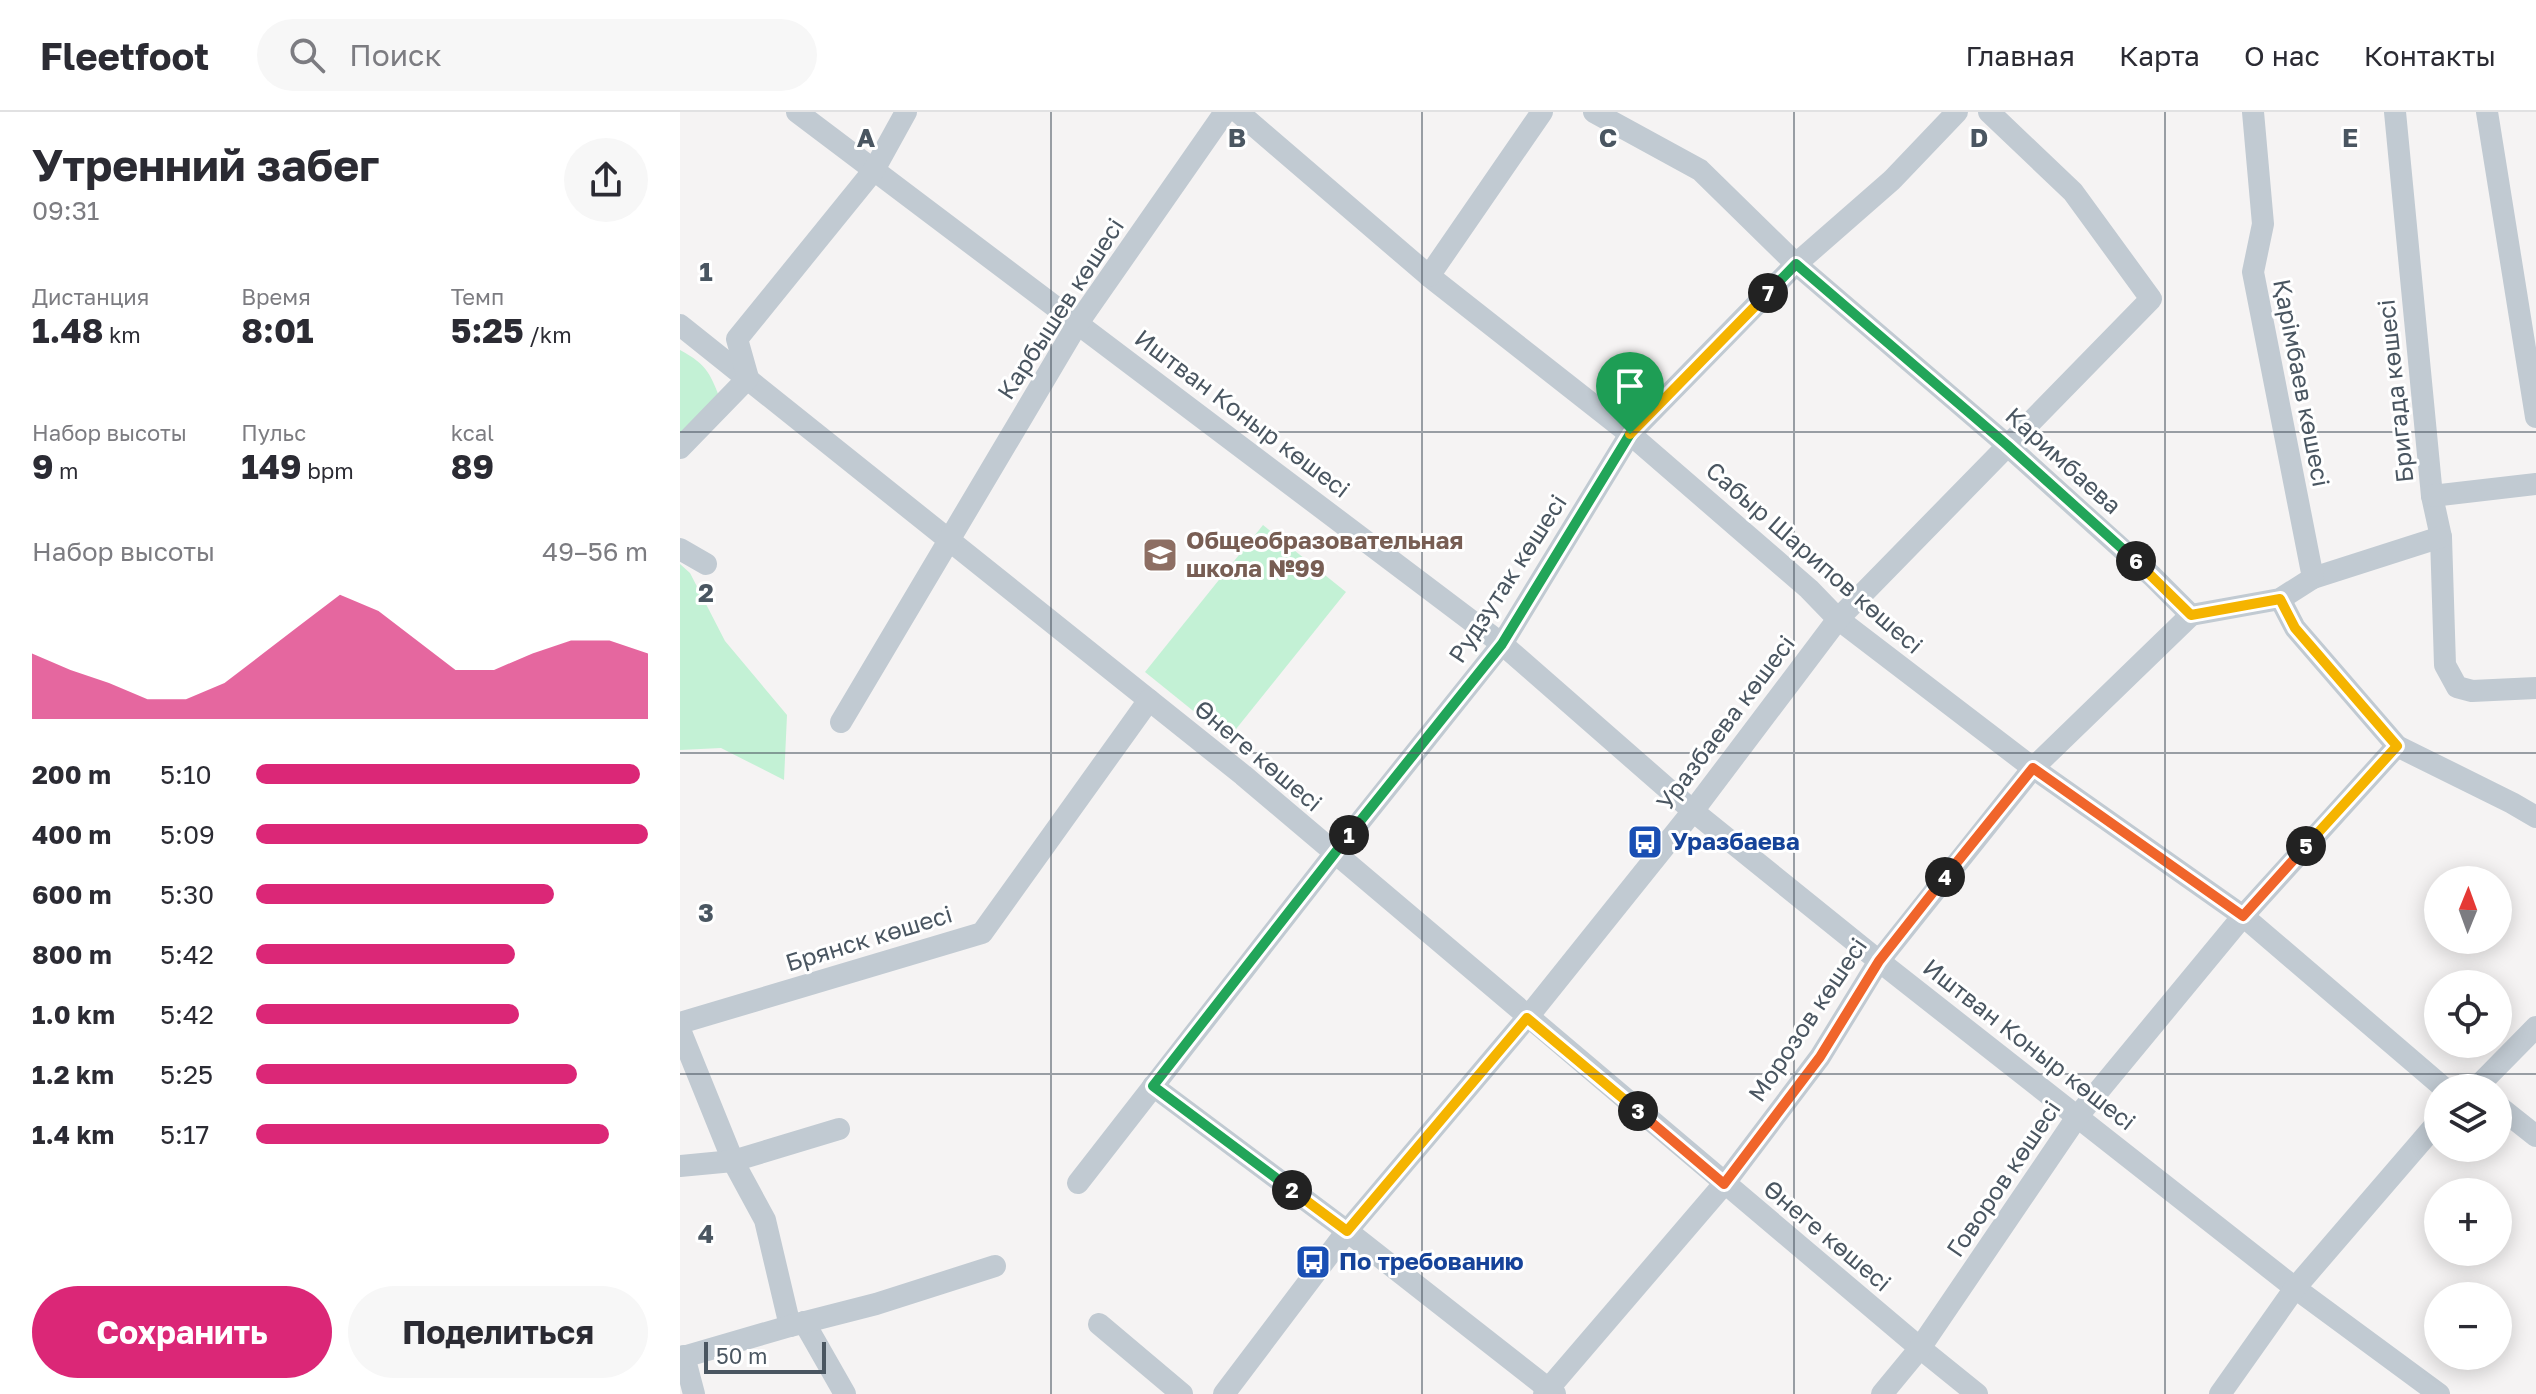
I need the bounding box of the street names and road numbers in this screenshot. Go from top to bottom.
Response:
street label: Карбышев көшесі [990,212,1129,404]
street label: Қарімбаев көшесі [2268,276,2337,489]
street label: Бригада көшесі [2370,298,2419,484]
street label: Иштван Коныр көшесі [1130,323,1356,503]
street label: Каримбаева [2000,400,2128,519]
street label: Сабыр Шарипов көшесі [1701,455,1929,659]
street label: Рудзутак көшесі [1442,489,1572,668]
street label: Уразбаева көшесі [1650,629,1800,815]
street label: Өнеге көшесі [1189,693,1329,817]
street label: Брянск көшесі [782,898,955,977]
street label: Морозов көшесі [1741,932,1872,1107]
street label: Иштван Коныр көшесі [1918,952,2142,1136]
street label: Говоров көшесі [1940,1094,2066,1262]
street label: Өнеге көшесі [1758,1173,1898,1297]

